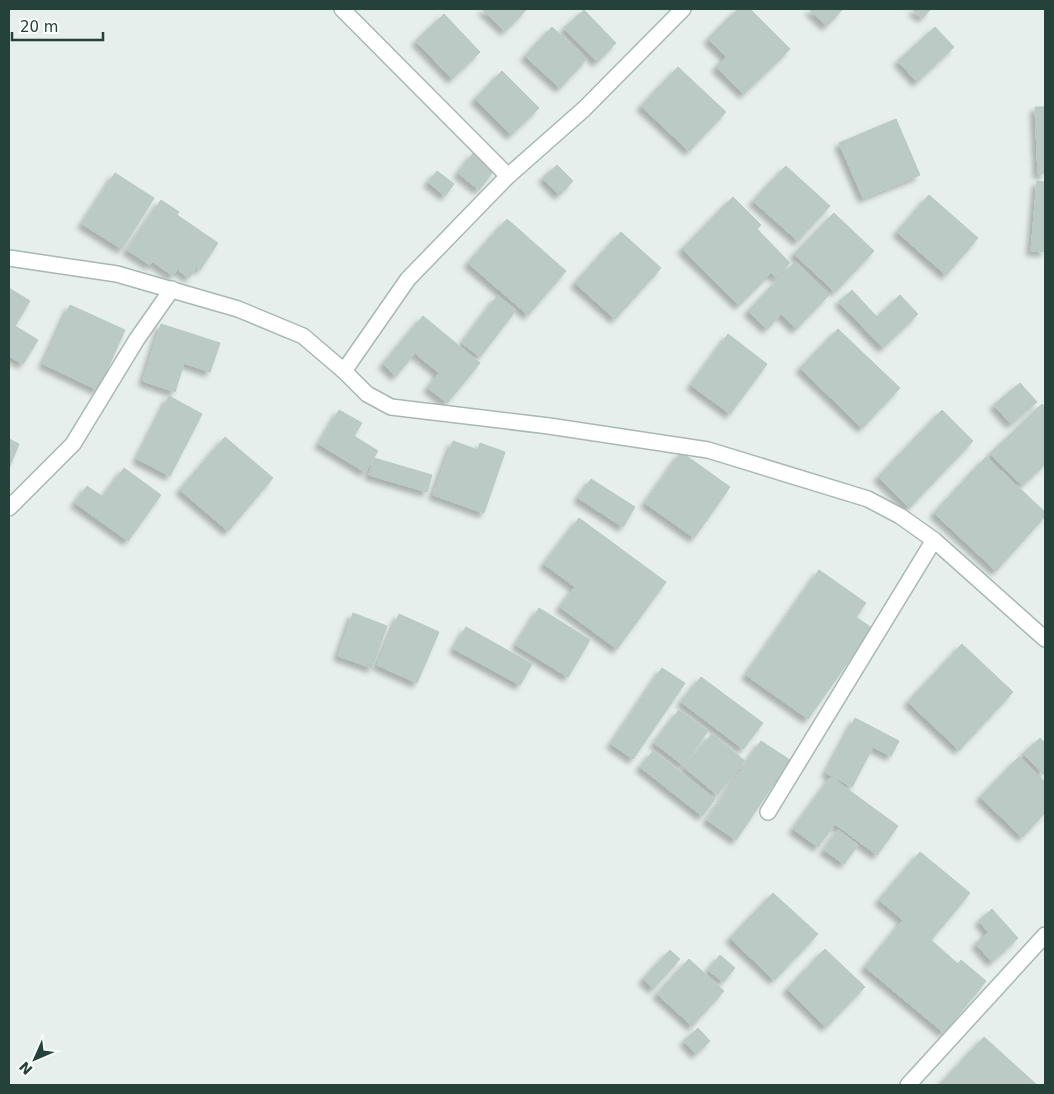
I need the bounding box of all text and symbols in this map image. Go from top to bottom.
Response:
scale bar [12,10,104,42]
text: 20 m [20,18,58,36]
north arrow [10,1034,60,1084]
text: N [16,1058,36,1078]

